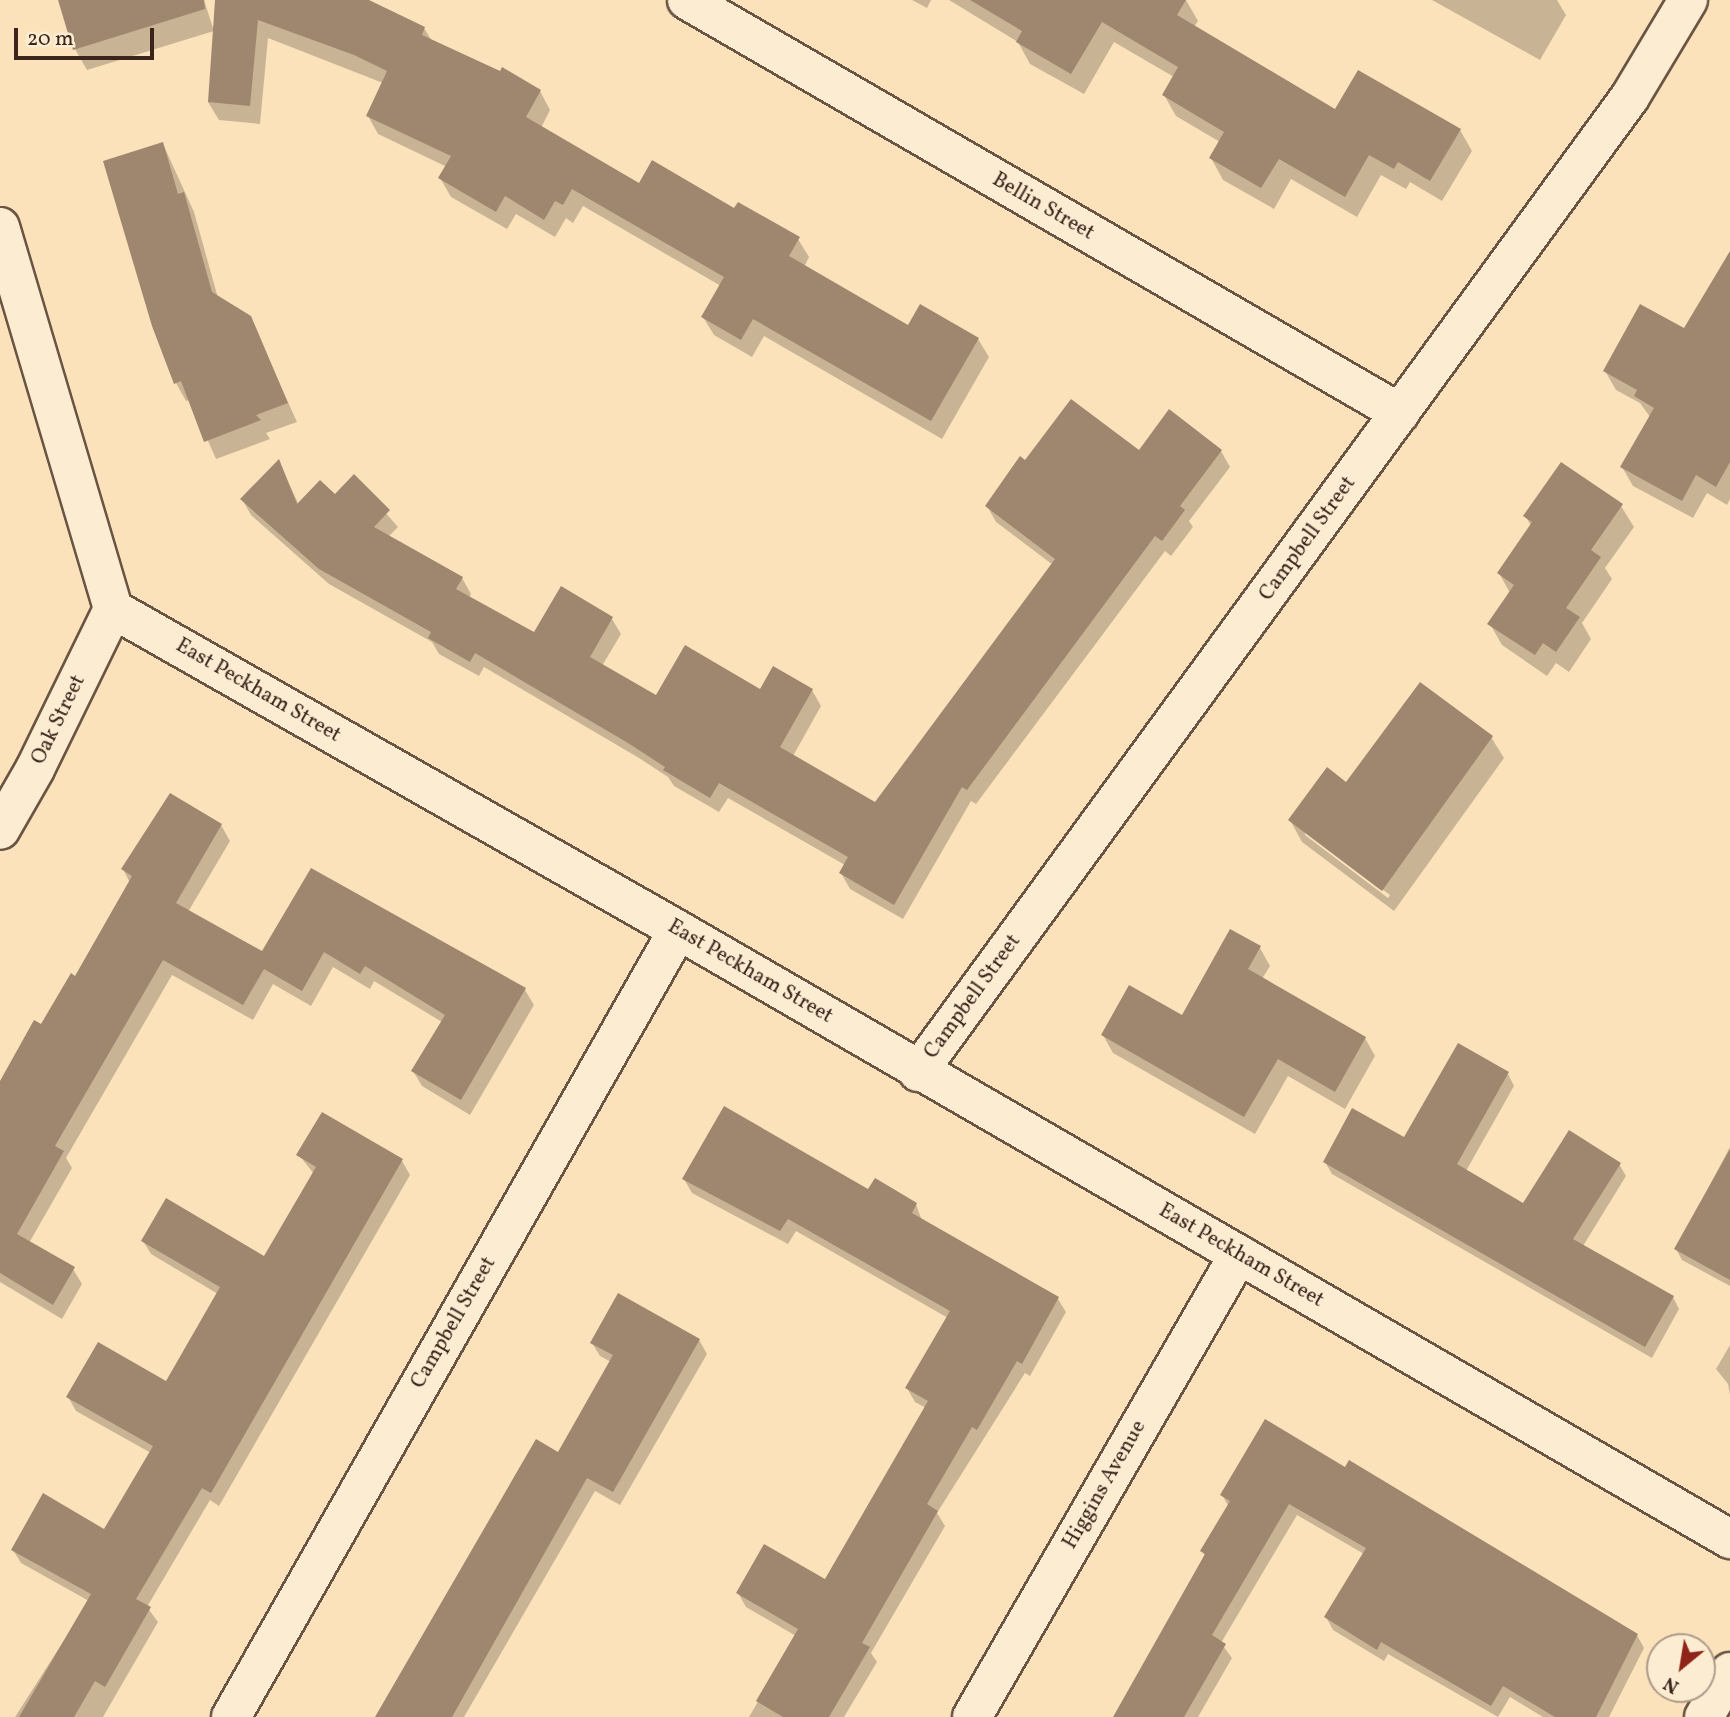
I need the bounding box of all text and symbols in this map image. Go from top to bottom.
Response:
scale bar [18,14,158,58]
text: 20 m [27,25,73,54]
street label: Bellin Street [987,168,1099,246]
street label: Campbell Street [1254,472,1362,606]
street label: East Peckham Street [171,633,345,749]
street label: Oak Street [27,671,91,769]
street label: East Peckham Street [663,914,837,1030]
street label: Campbell Street [919,930,1027,1064]
street label: East Peckham Street [1154,1198,1328,1314]
street label: Campbell Street [406,1253,502,1393]
street label: Higgins Avenue [1058,1416,1152,1554]
north arrow [1646,1633,1716,1703]
text: N [1659,1670,1684,1699]

